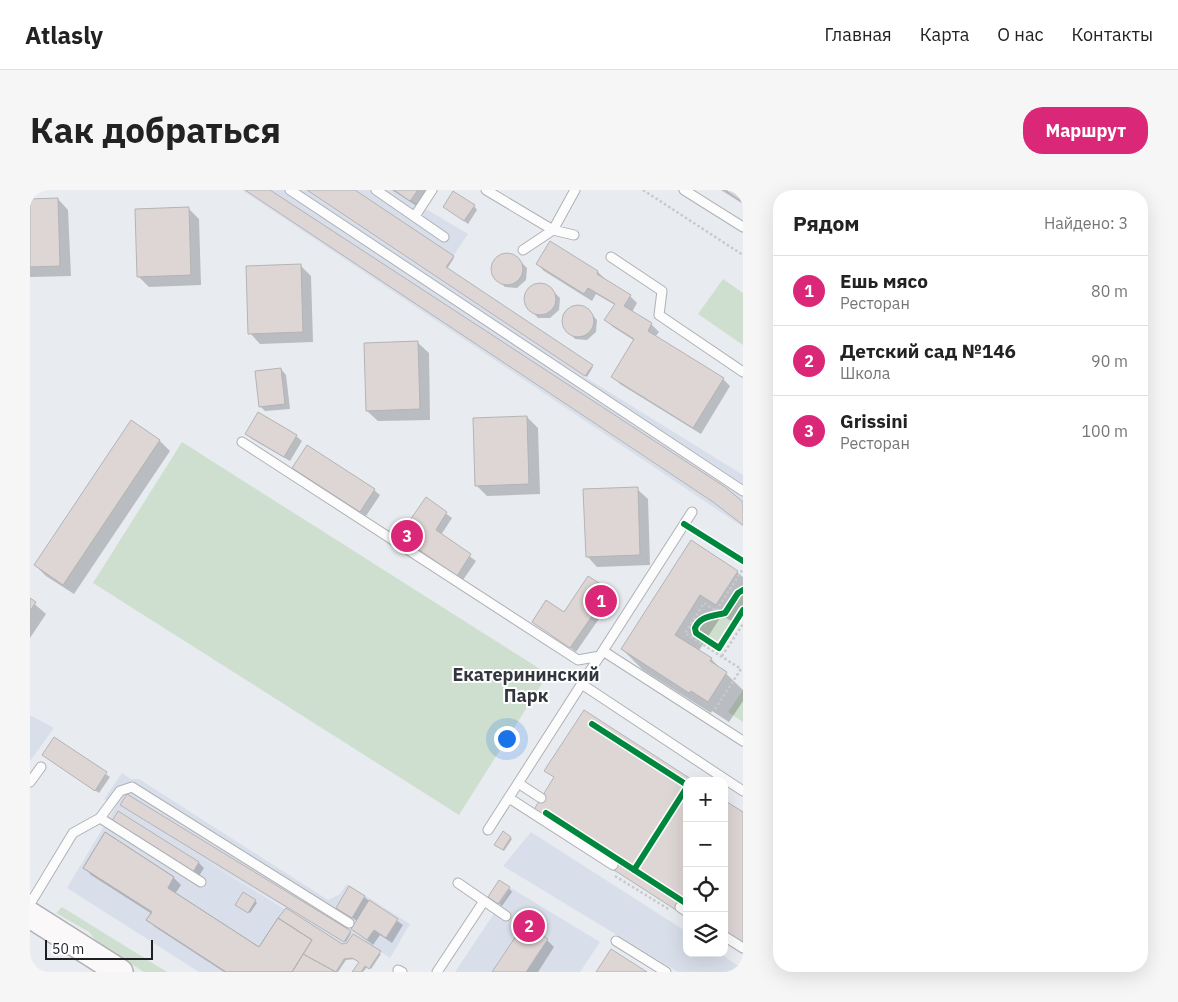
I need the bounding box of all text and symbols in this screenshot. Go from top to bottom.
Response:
text: Atlasly [25,19,103,51]
text: Главная [824,23,892,46]
text: Карта [920,23,969,46]
text: О нас [997,23,1044,46]
text: Контакты [1072,23,1153,46]
text: Как добраться [30,107,281,153]
button: Маршрут [1023,107,1148,154]
text: Рядом [793,209,860,237]
text: Найдено: 3 [1044,213,1128,233]
text: Ешь мясо [840,269,928,293]
text: 1 [804,281,814,301]
text: 80 m [1091,281,1128,301]
text: Ресторан [840,293,910,313]
text: Детский сад №146 [840,339,1016,363]
text: 2 [804,351,814,371]
text: 90 m [1091,351,1128,371]
text: Школа [840,363,890,383]
text: Grissini [840,409,908,433]
text: 3 [804,421,814,441]
text: 100 m [1081,421,1128,441]
text: Ресторан [840,433,910,453]
pin: 3 [391,517,423,555]
pin: 1 [585,582,617,620]
district label: Екатерининский Парк [452,663,600,707]
your location [494,726,520,752]
map controls [683,777,728,957]
button: + [683,777,728,822]
button: − [683,822,728,867]
button: locate [683,867,728,912]
pin: 2 [513,907,545,945]
button: layers [683,912,728,957]
scale bar [45,937,152,960]
text: 50 m [52,940,84,958]

